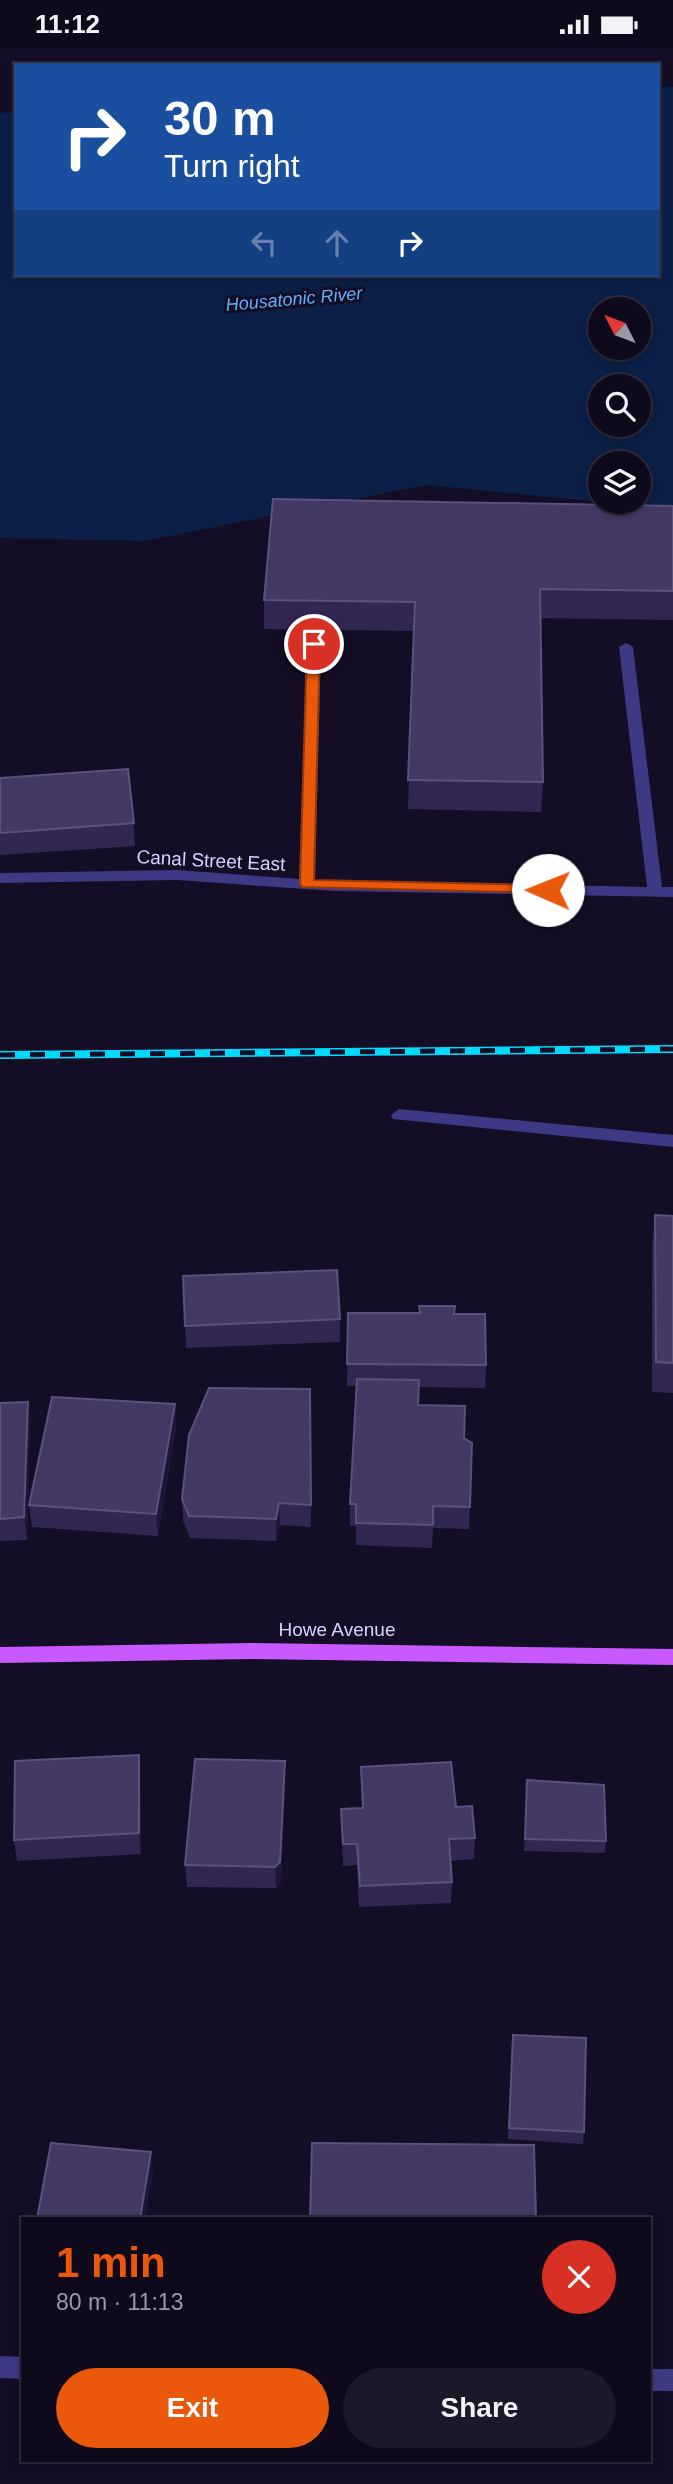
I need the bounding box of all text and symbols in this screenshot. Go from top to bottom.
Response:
text: 11:12 [35,9,100,39]
icon: right [49,91,140,182]
text: 30 m [164,91,276,145]
text: Turn right [164,148,300,184]
icon: left [245,224,283,262]
icon: ahead [318,224,356,262]
icon: right [391,224,429,262]
water label: Housatonic River [225,283,364,315]
north arrow [588,297,651,361]
map controls [588,297,651,514]
button: search [588,374,651,437]
button: layers [588,451,651,514]
pin [284,614,344,674]
icon: arrive [295,625,333,663]
street label: Canal Street East [136,846,287,875]
position arrow [511,853,585,927]
street label: Howe Avenue [279,1619,395,1640]
text: 1 min [56,2239,166,2286]
button: close [542,2240,616,2314]
text: 80 m · 11:13 [56,2289,183,2315]
button: Exit [56,2368,329,2448]
button: Share [343,2368,616,2448]

